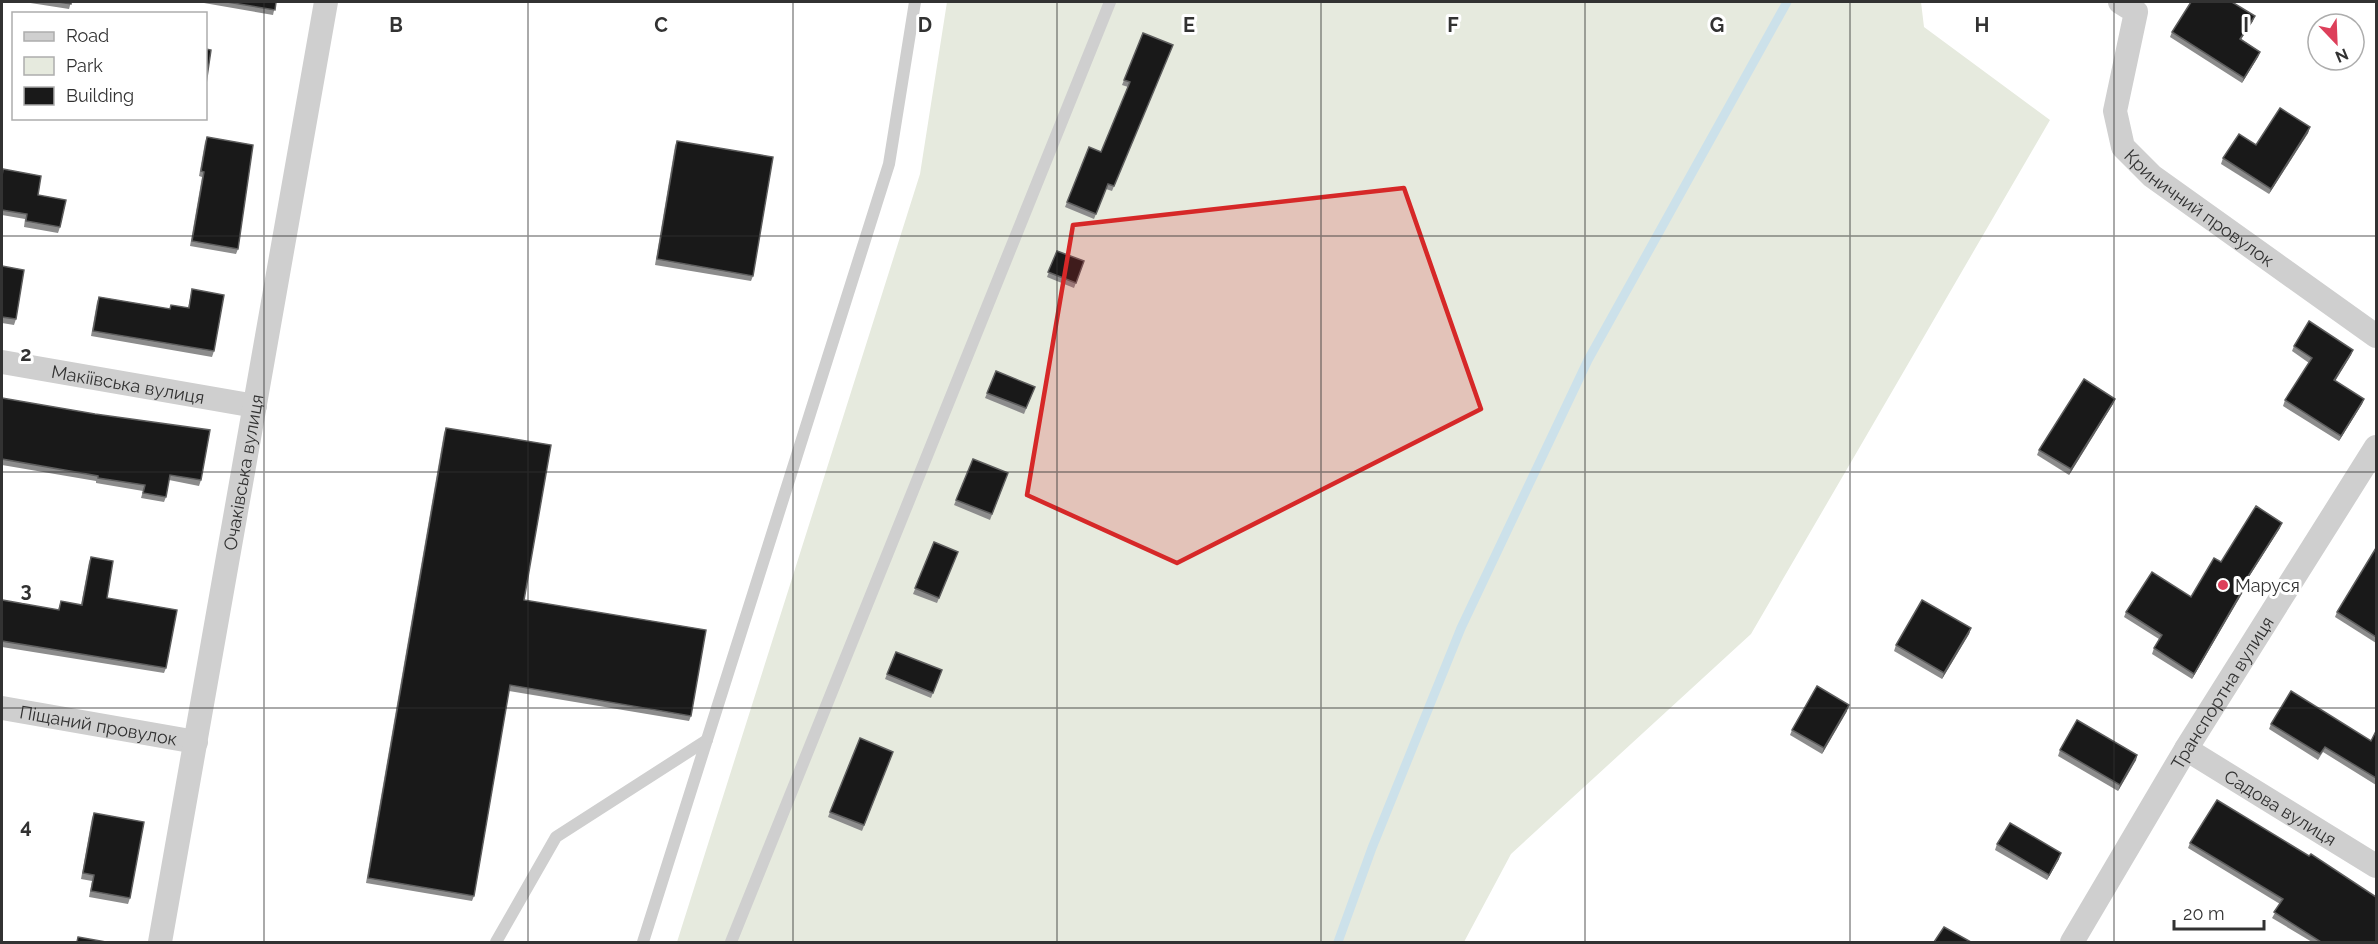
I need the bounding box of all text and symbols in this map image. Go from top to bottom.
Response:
legend [12,12,207,120]
north arrow [2306,12,2366,72]
text: B [389,13,403,37]
text: C [654,13,668,37]
text: D [918,13,932,37]
text: E [1183,13,1195,37]
text: F [1447,13,1459,37]
text: G [1710,13,1724,37]
text: H [1975,13,1989,37]
text: I [2243,13,2249,37]
text: Road [66,25,109,46]
text: N [2332,44,2351,66]
text: Park [66,55,103,76]
text: Building [66,85,134,106]
street label: Криничний провулок [2121,145,2279,271]
text: 2 [20,342,32,366]
street label: Макіївська вулиця [50,360,206,408]
street label: Очаківська вулиця [219,393,267,552]
place label: Маруся [2235,575,2300,596]
text: 3 [20,578,32,602]
marker: Маруся [2216,578,2230,592]
street label: Транспортна вулиця [2166,612,2277,773]
street label: Піщаний провулок [18,701,179,749]
street label: Садова вулиця [2221,765,2340,850]
text: 4 [20,814,32,838]
scale bar [2174,893,2264,931]
text: 20 m [2183,903,2225,924]

